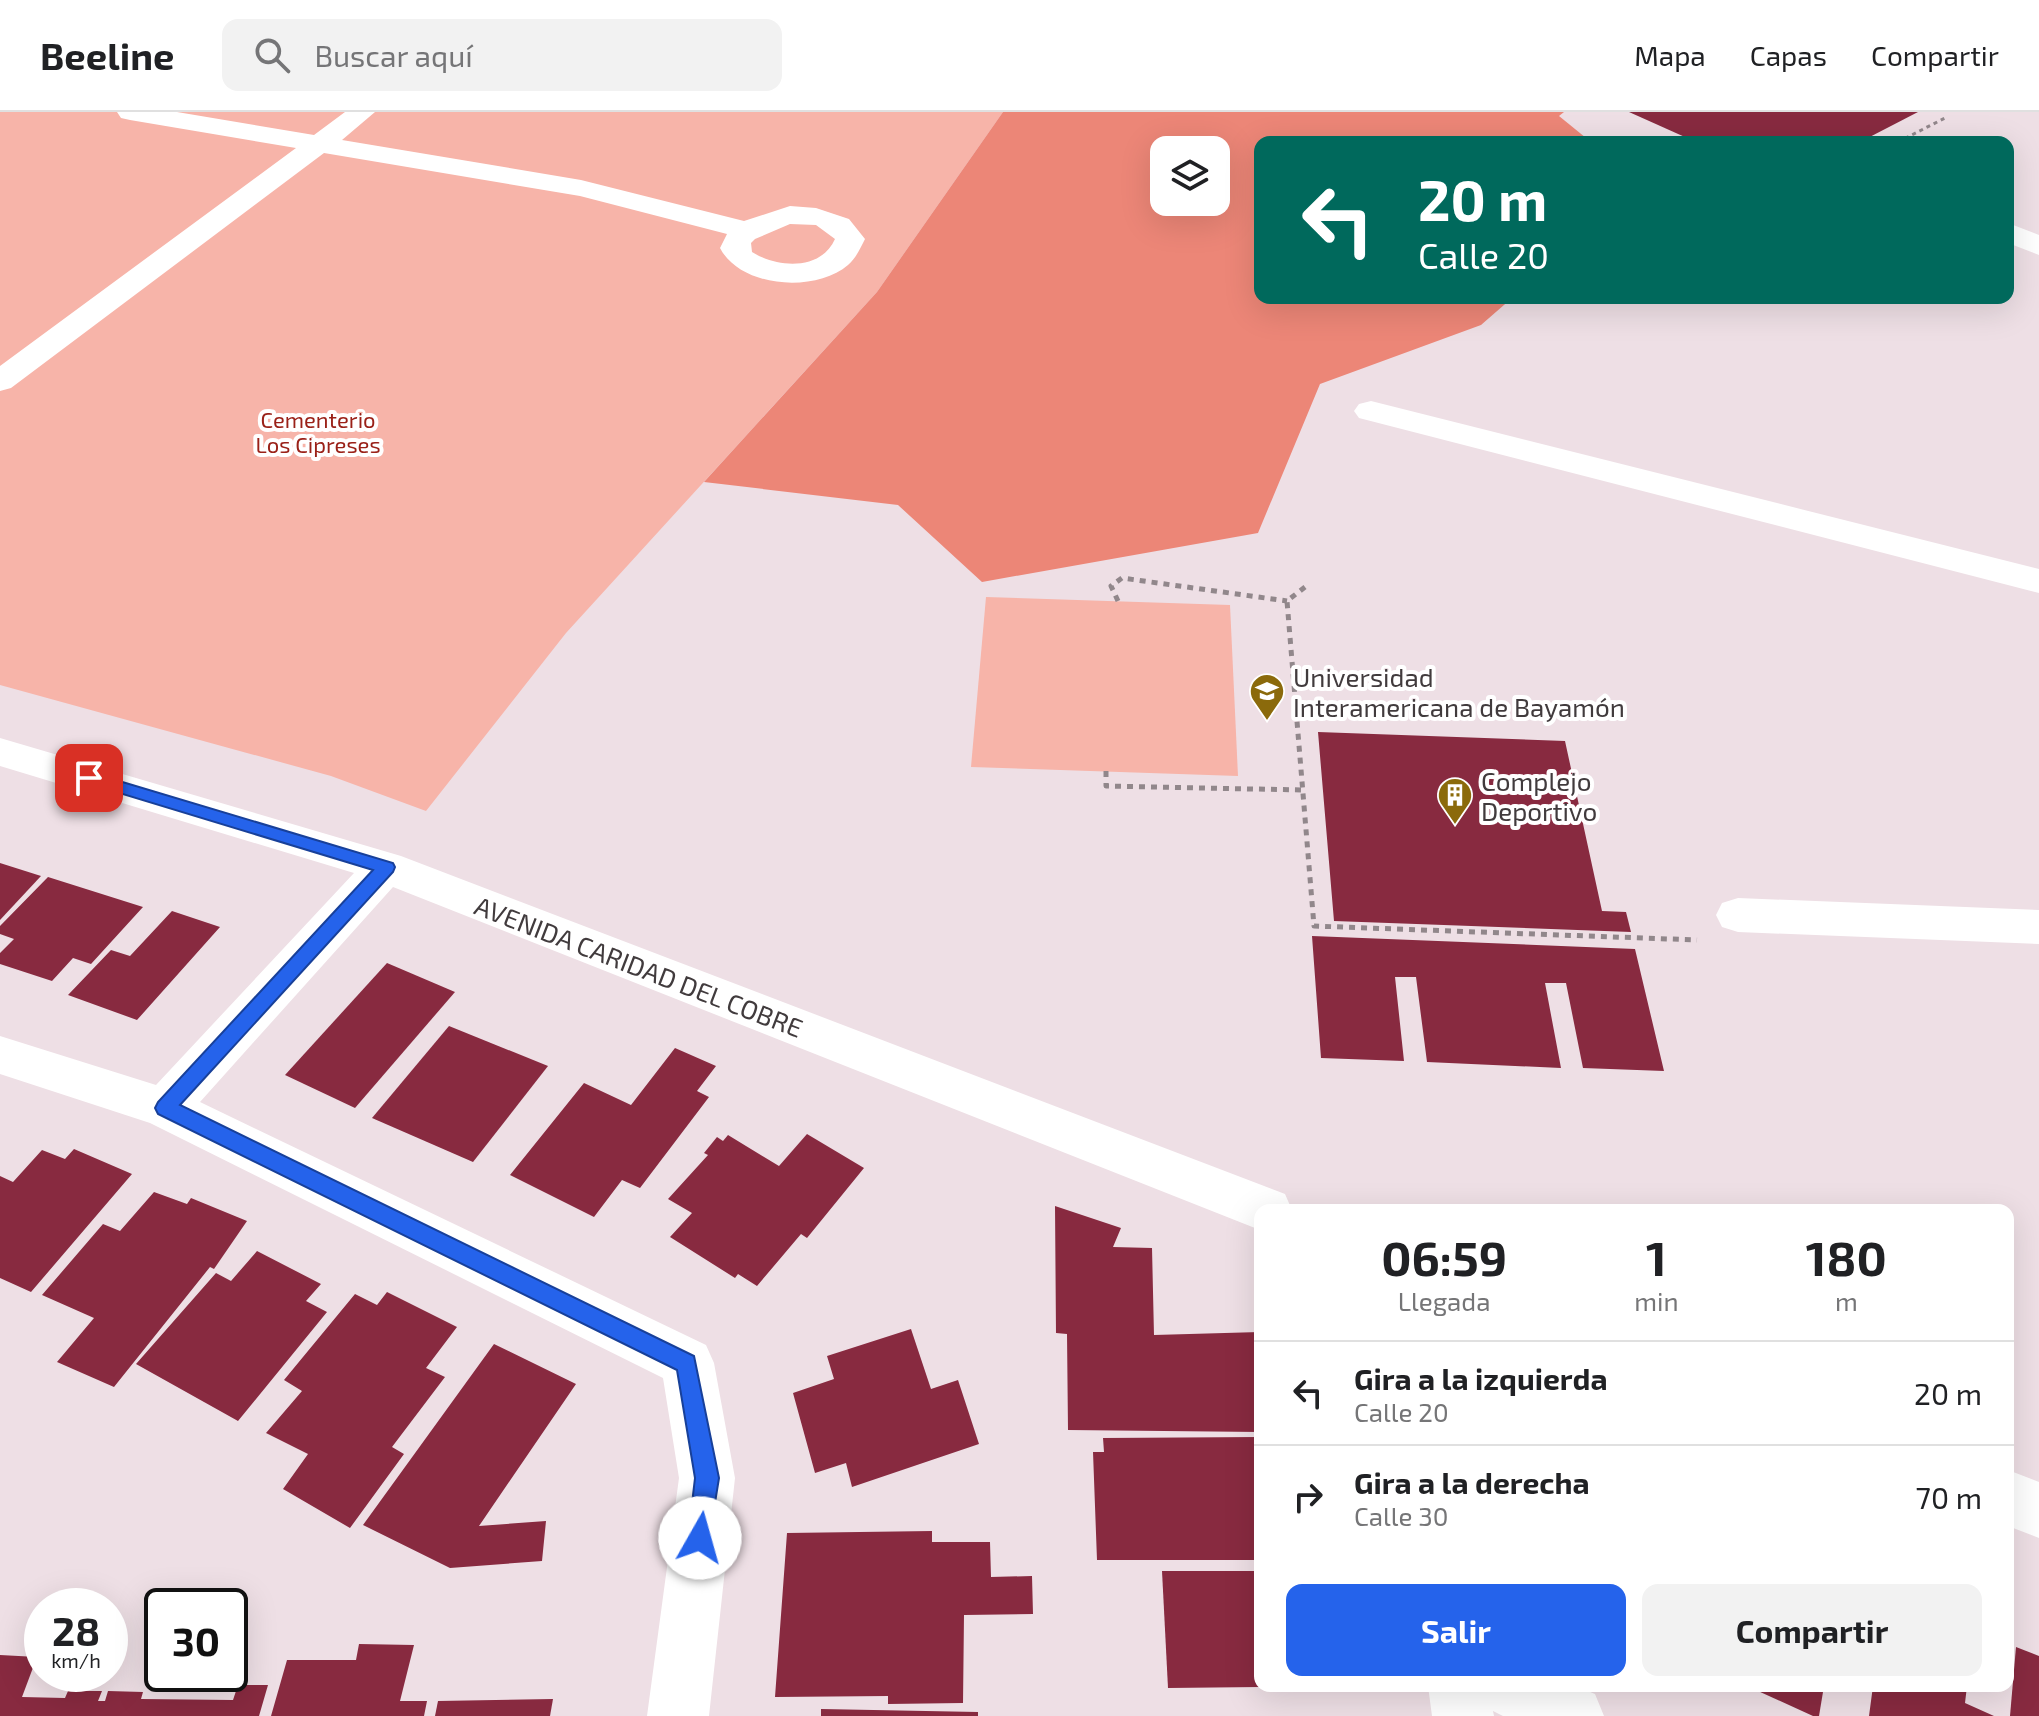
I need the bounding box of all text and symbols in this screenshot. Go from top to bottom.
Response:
search box [222,19,782,91]
text: Beeline [40,32,174,78]
icon: search [250,33,294,77]
text: Buscar aquí [314,37,473,73]
text: Mapa [1634,38,1706,72]
text: Capas [1750,38,1827,72]
text: Compartir [1871,38,1999,72]
map controls [1150,136,1230,216]
button: layers [1150,136,1230,216]
text: 20 m [1418,165,1547,232]
icon: left [1286,168,1390,272]
text: Calle 20 [1418,233,1549,276]
park label: Cementerio Los Cipreses [255,406,381,457]
place label: Universidad Interamericana de Bayamón [1293,661,1625,722]
school or university icon: Universidad Interamericana de Bayamón [1248,672,1286,722]
pin [55,744,123,812]
icon: arrive [67,756,111,800]
place label: Complejo Deportivo [1481,765,1597,826]
building icon: Complejo Deportivo [1436,776,1474,826]
street label: AVENIDA CARIDAD DEL COBRE [471,889,807,1043]
text: 06:59 [1381,1228,1507,1286]
text: 1 [1646,1228,1667,1286]
text: 180 [1806,1228,1887,1286]
text: Llegada [1398,1285,1491,1316]
text: min [1634,1285,1679,1316]
text: m [1835,1285,1858,1316]
text: Gira a la izquierda [1354,1360,1608,1396]
icon: left [1286,1371,1330,1415]
text: 20 m [1914,1375,1982,1411]
text: Calle 20 [1354,1396,1449,1427]
text: Gira a la derecha [1354,1464,1590,1500]
icon: right [1286,1475,1330,1519]
text: 70 m [1916,1479,1982,1515]
position arrow [658,1496,742,1580]
text: Calle 30 [1354,1500,1448,1531]
button: Salir [1286,1584,1626,1676]
button: Compartir [1642,1584,1982,1676]
speed limit sign: 30 [144,1588,248,1692]
text: 28 [52,1606,100,1654]
text: km/h [51,1648,101,1672]

